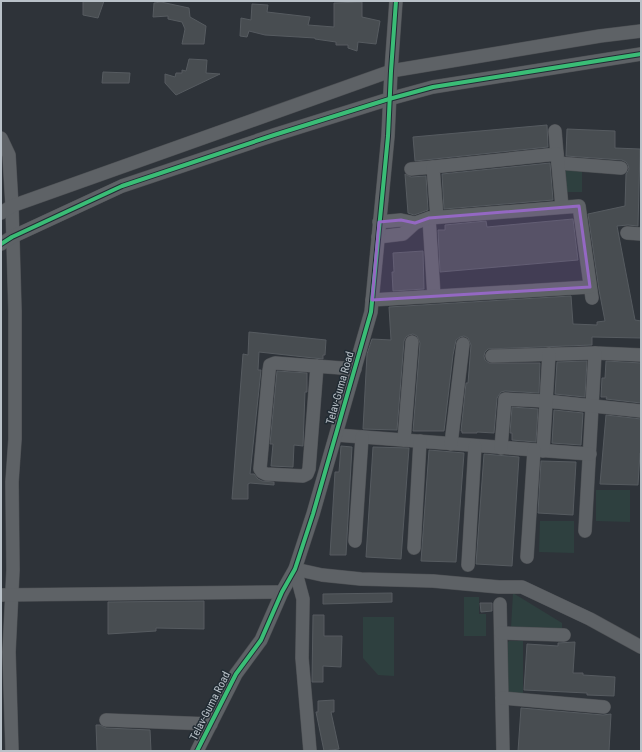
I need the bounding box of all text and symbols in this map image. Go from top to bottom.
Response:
street label: Telav-Guma Road [323,350,357,426]
street label: Telav-Guma Road [187,669,233,743]

